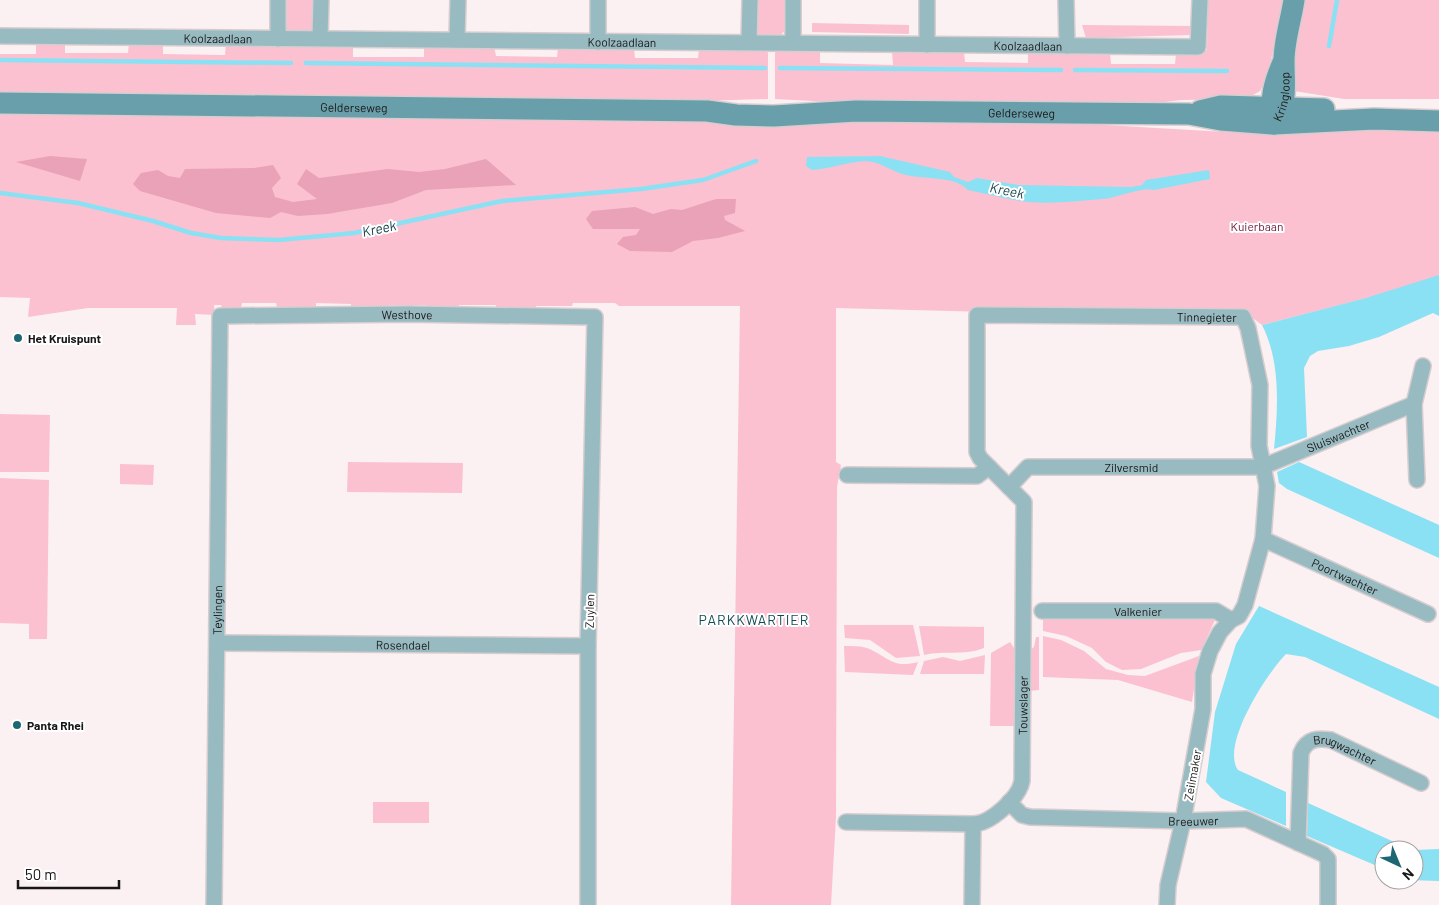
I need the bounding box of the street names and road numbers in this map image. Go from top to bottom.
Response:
street label: Koolzaadlaan [184,31,252,45]
street label: Koolzaadlaan [588,34,656,49]
street label: Koolzaadlaan [994,38,1062,53]
street label: Kringloop [1270,72,1292,123]
street label: Gelderseweg [320,100,388,114]
street label: Gelderseweg [988,105,1055,120]
street label: Westhove [381,307,433,321]
street label: Tinnegieter [1177,310,1237,324]
street label: Sluiswachter [1304,416,1372,455]
street label: Zilversmid [1104,460,1158,474]
street label: Poortwachter [1310,555,1381,598]
street label: Teylingen [210,585,224,635]
street label: Zuylen [582,594,596,628]
street label: Valkenier [1114,604,1163,618]
street label: Rosendael [376,637,430,652]
street label: Touwslager [1015,675,1030,735]
street label: Brugwachter [1312,732,1379,768]
street label: Zeilmaker [1181,748,1203,802]
street label: Breeuwer [1168,813,1219,828]

